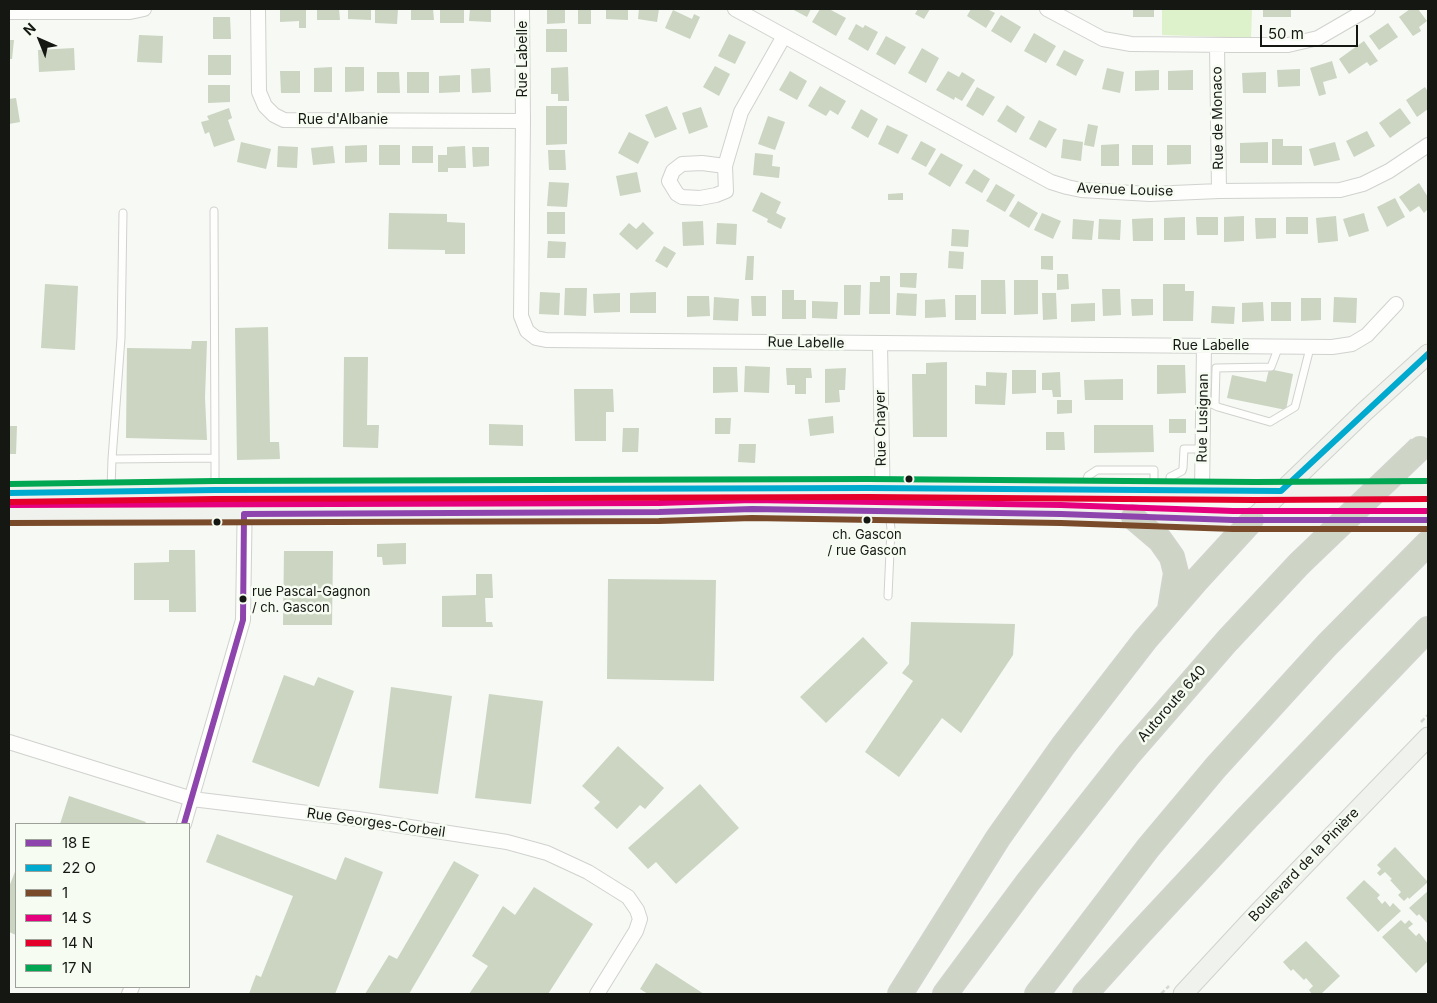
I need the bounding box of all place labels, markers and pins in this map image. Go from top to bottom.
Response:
unlabelled marker [904,474,914,484]
marker: ch. Gascon / rue Gascon [862,515,872,525]
unlabelled marker [212,517,222,527]
place label: ch. Gascon / rue Gascon [828,527,906,558]
place label: rue Pascal-Gagnon / ch. Gascon [252,584,370,615]
marker: rue Pascal-Gagnon / ch. Gascon [238,594,248,604]

